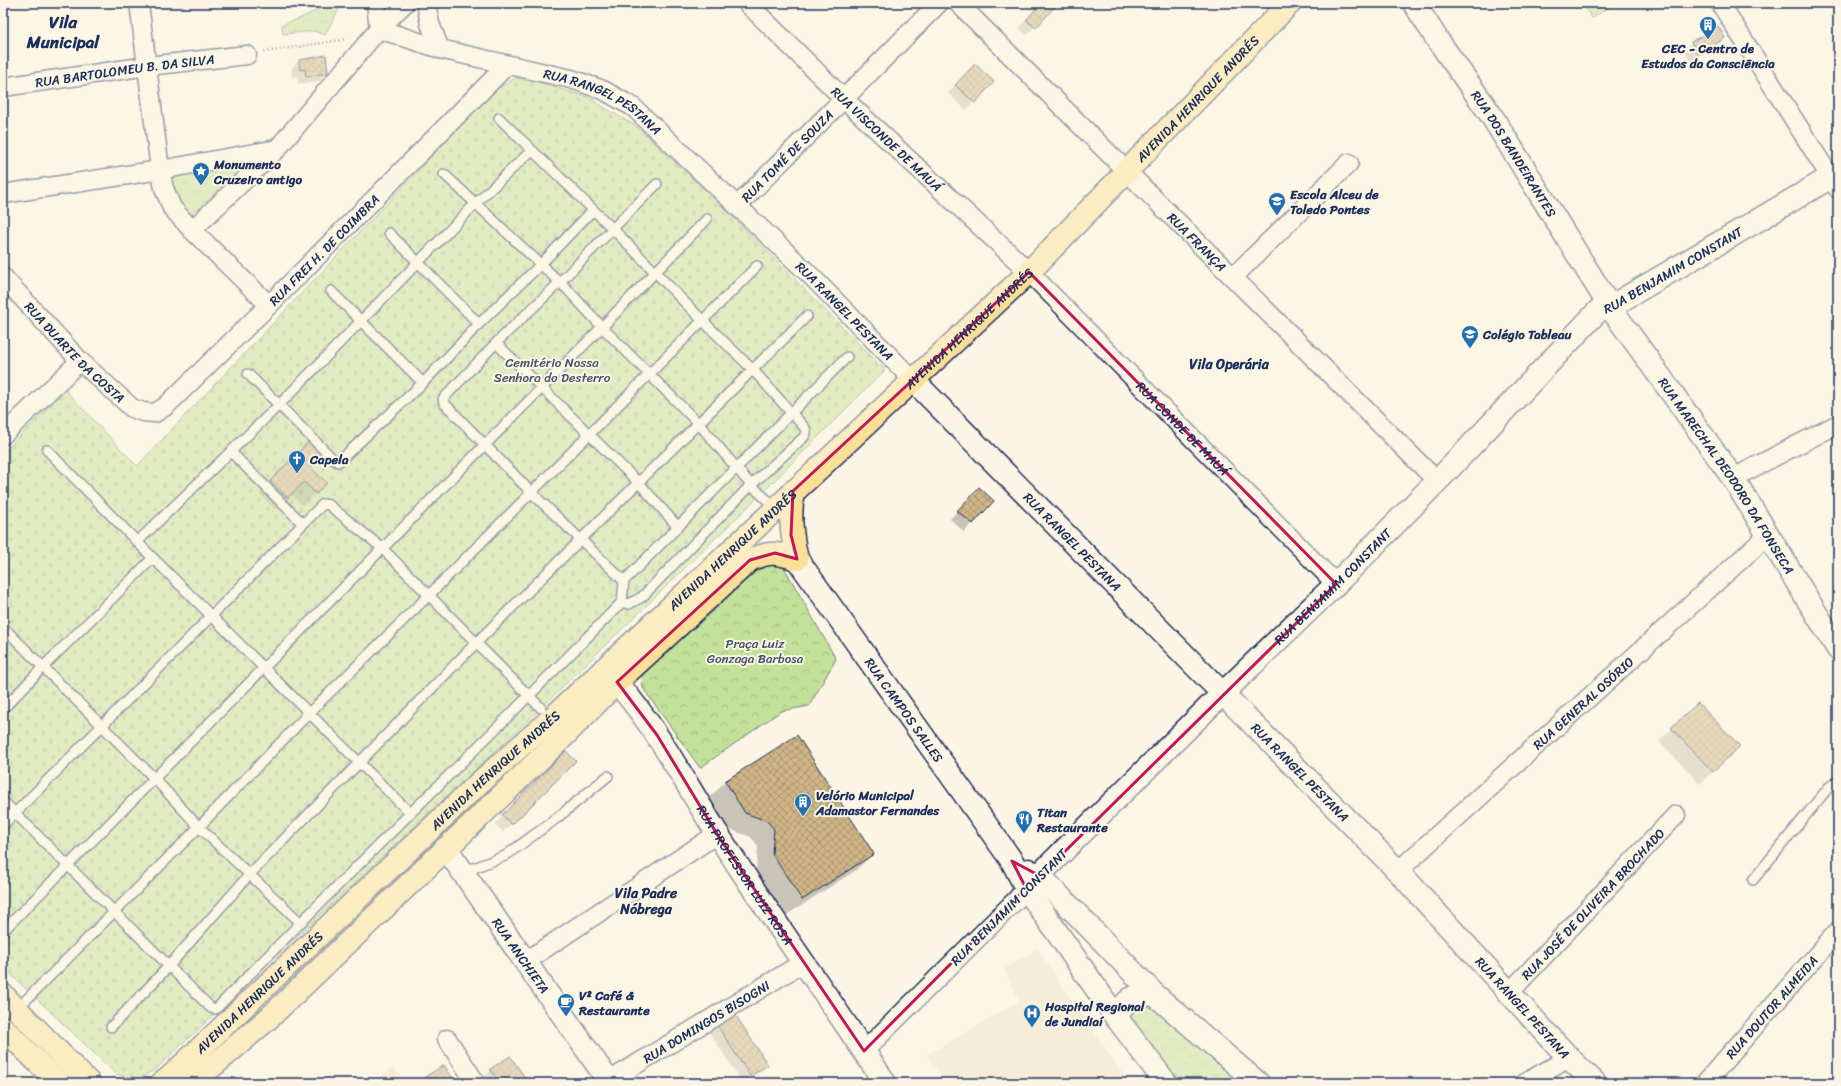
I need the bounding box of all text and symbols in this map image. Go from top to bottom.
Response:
district label: Vila Municipal [26,7,100,57]
building icon: CEC - Centro de Estudos da Consciẽncia [1698,15,1718,40]
street label: AVENIDA HENRIQUE ANDRÉS [1129,30,1265,168]
place label: CEC - Centro de Estudos da Consciẽncia [1641,37,1775,75]
street label: RUA BARTOLOMEU B. DA SILVA [34,47,216,94]
street label: RUA RANGEL PESTANA [541,62,667,140]
street label: RUA VISCONDE DE MAUÁ [826,81,949,198]
street label: RUA DOS BANDEIRANTES [1465,85,1563,222]
street label: RUA TOMÉ DE SOUZA [735,104,839,208]
place label: Monumento Cruzeiro antigo [213,153,303,191]
place icon: Monumento Cruzeiro antigo [191,161,211,186]
place label: Escola Alceu de Toledo Pontes [1290,183,1379,221]
street label: RUA FREI H. DE COIMBRA [263,188,385,311]
school or university icon: Escola Alceu de Toledo Pontes [1267,191,1287,216]
street label: RUA FRANÇA [1162,207,1233,277]
street label: RUA BENJAMIM CONSTANT [1600,219,1748,320]
street label: RUA RANGEL PESTANA [790,256,900,366]
street label: AVENIDA HENRIQUE ANDRÉS [898,262,1039,395]
street label: RUA DUARTE DA COSTA [19,296,131,408]
place label: Colégio Tableau [1482,323,1573,346]
school or university icon: Colégio Tableau [1460,324,1480,349]
park label: Cemitério Nossa Senhora do Desterro [494,351,611,389]
district label: Vila Operária [1189,352,1270,377]
street label: RUA MARECHAL DEODORO DA FONSECA [1652,372,1801,579]
street label: RUA CONDE DE MAUÁ [1131,375,1236,482]
place label: Capela [309,448,349,471]
church icon: Capela [287,449,307,474]
street label: AVENIDA HENRIQUE ANDRÉS [662,483,802,617]
street label: RUA RANGEL PESTANA [1018,486,1127,597]
street label: RUA BENJAMIM CONSTANT [1268,521,1398,650]
park label: Praça Luiz Gonzaga Barbosa [707,632,804,670]
street label: RUA GENERAL OSÓRIO [1527,651,1639,755]
street label: RUA CAMPOS SALLES [859,652,950,767]
street label: AVENIDA HENRIQUE ANDRÉS [424,704,566,836]
street label: RUA RANGEL PESTANA [1246,717,1355,827]
place label: Velório Municipal Adamastor Fernandes [815,784,940,822]
building icon: Velório Municipal Adamastor Fernandes [793,792,813,817]
street label: RUA PROFESSOR LUIZ ROSA [691,800,800,950]
place label: Titan Restaurante [1036,801,1108,839]
restaurant icon: Titan Restaurante [1014,809,1034,834]
street label: RUA JOSÉ DE OLIVEIRA BROCHADO [1515,822,1670,985]
street label: RUA BENJAMIM CONSTANT [945,842,1074,971]
district label: Vila Padre Nóbrega [615,881,678,922]
street label: RUA ANCHIETA [486,913,556,998]
street label: AVENIDA HENRIQUE ANDRÉS [189,925,329,1060]
street label: RUA DOUTOR ALMEIDA [1720,950,1823,1064]
street label: RUA RANGEL PESTANA [1470,951,1576,1064]
street label: RUA DOMINGOS BISOGNI [638,974,774,1069]
place label: V² Café & Restaurante [578,984,650,1022]
cafe icon: V² Café & Restaurante [556,992,576,1017]
place label: Hospital Regional de Jundiaí [1044,995,1146,1033]
hospital icon: Hospital Regional de Jundiaí [1022,1003,1042,1028]

